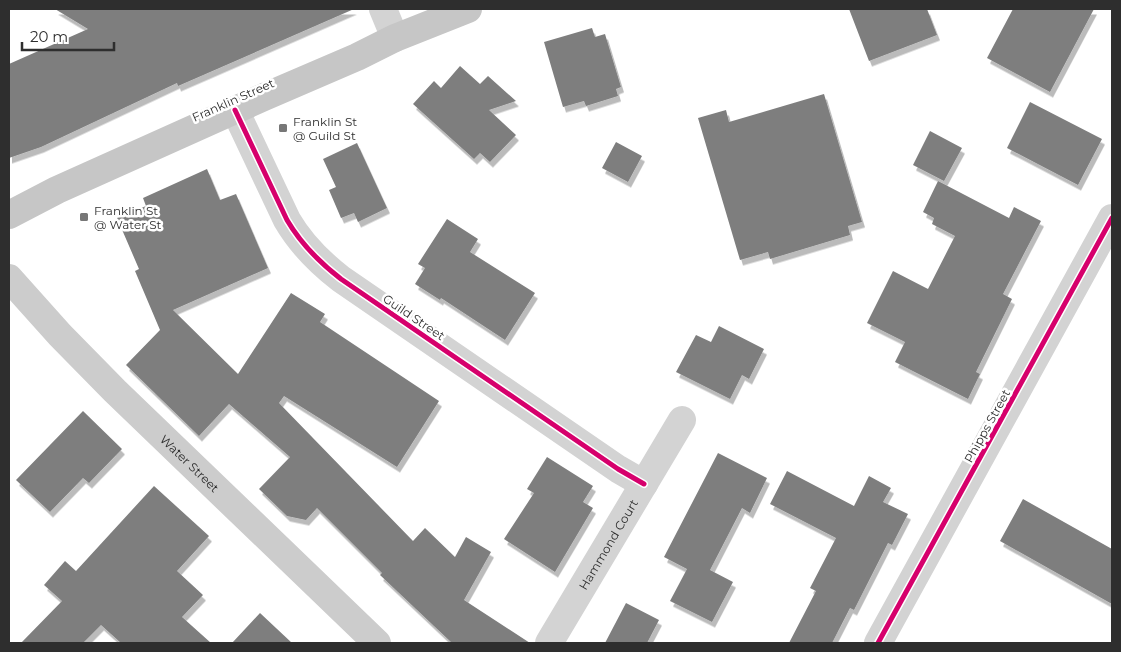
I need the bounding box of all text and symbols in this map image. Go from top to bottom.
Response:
scale bar [22,20,115,52]
text: 20 m [30,27,68,46]
street label: Franklin Street [190,75,276,125]
place label: Franklin St @ Guild St [293,114,357,143]
marker: Franklin St @ Guild St [277,122,289,134]
place label: Franklin St @ Water St [94,203,162,232]
marker: Franklin St @ Water St [78,211,90,223]
street label: Guild Street [380,291,448,343]
street label: Phipps Street [961,387,1013,465]
street label: Water Street [157,431,223,495]
street label: Hammond Court [575,496,641,592]

